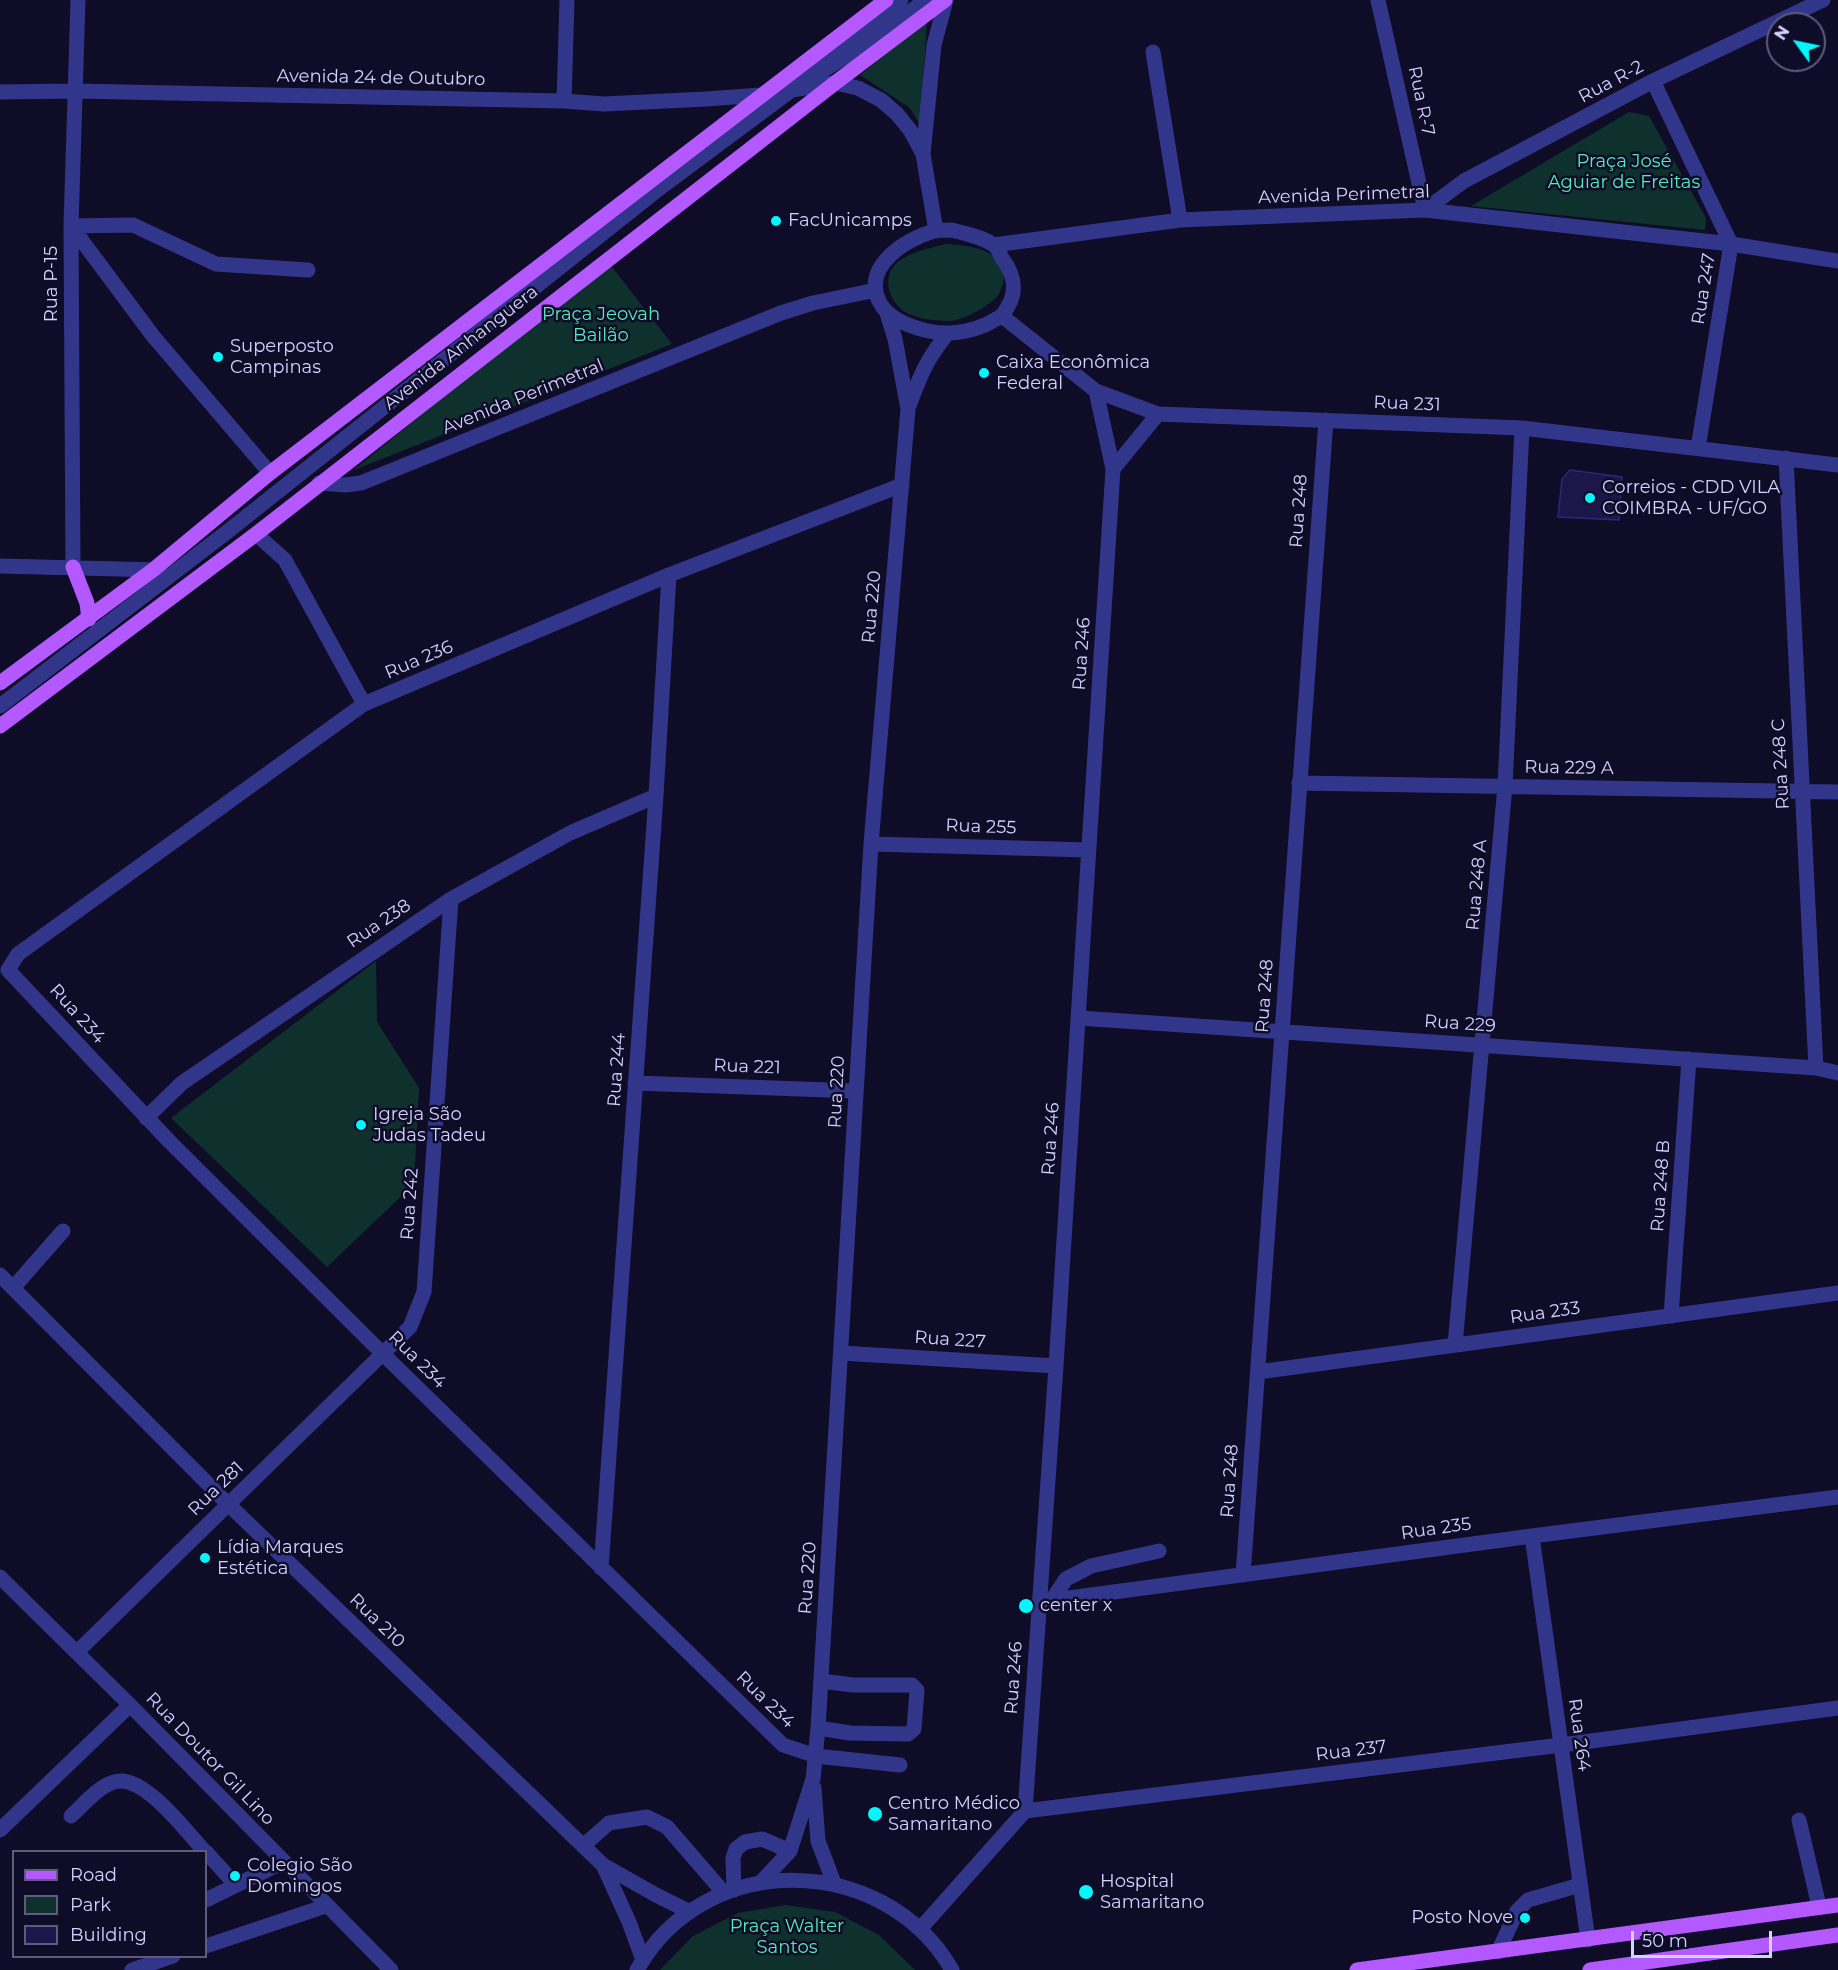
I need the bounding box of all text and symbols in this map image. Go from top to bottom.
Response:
north arrow [1766,12,1826,72]
text: N [1771,22,1794,44]
street label: Rua R-2 [1575,56,1647,108]
street label: Rua R-7 [1403,64,1439,138]
street label: Avenida 24 de Outubro [277,65,485,91]
park label: Praça José Aguiar de Freitas [1548,151,1700,194]
street label: Avenida Perimetral [1258,181,1430,209]
place label: FacUnicamps [788,210,912,232]
marker: FacUnicamps [769,214,783,228]
street label: Rua P-15 [41,246,63,322]
street label: Rua 247 [1688,252,1720,326]
street label: Avenida Anhanguera [380,281,542,415]
park label: Praça Jeovah Bailão [542,304,660,346]
place label: Superposto Campinas [230,336,334,378]
marker: Superposto Campinas [211,350,225,364]
place label: Caixa Econômica Federal [996,352,1150,394]
street label: Avenida Perimetral [439,355,607,439]
marker: Caixa Econômica Federal [977,366,991,380]
street label: Rua 231 [1373,392,1441,416]
street label: Rua 248 [1286,473,1312,549]
place label: Correios - CDD VILA COIMBRA - UF/GO [1602,477,1780,520]
marker: Correios - CDD VILA COIMBRA - UF/GO [1583,491,1597,505]
street label: Rua 220 [858,570,886,644]
street label: Rua 246 [1069,617,1095,691]
street label: Rua 236 [382,636,456,684]
street label: Rua 248 C [1768,718,1794,810]
street label: Rua 229 A [1524,756,1614,780]
street label: Rua 255 [945,815,1017,839]
street label: Rua 248 A [1462,839,1492,931]
street label: Rua 238 [343,895,415,953]
street label: Rua 248 [1252,958,1278,1034]
street label: Rua 234 [45,980,109,1048]
street label: Rua 229 [1423,1011,1497,1037]
street label: Rua 244 [604,1032,630,1108]
street label: Rua 221 [713,1055,781,1079]
street label: Rua 220 [824,1055,850,1129]
street label: Rua 246 [1038,1102,1064,1176]
place label: Igreja São Judas Tadeu [373,1104,486,1146]
marker: Igreja São Judas Tadeu [354,1118,368,1132]
street label: Rua 248 B [1647,1139,1675,1233]
street label: Rua 242 [397,1167,423,1241]
street label: Rua 233 [1508,1297,1582,1329]
street label: Rua 234 [384,1327,450,1393]
street label: Rua 227 [914,1327,986,1353]
street label: Rua 248 [1217,1443,1243,1519]
street label: Rua 281 [184,1457,248,1521]
street label: Rua 235 [1399,1513,1473,1545]
place label: Lídia Marques Estética [217,1537,344,1580]
street label: Rua 220 [795,1541,821,1615]
marker: Lídia Marques Estética [198,1551,212,1565]
street label: Rua 210 [345,1589,409,1653]
place label: center x [1040,1595,1112,1617]
marker: center x [1017,1597,1035,1615]
street label: Rua 246 [1001,1641,1027,1715]
street label: Rua 234 [731,1667,799,1733]
street label: Rua Doutor Gil Lino [141,1688,279,1830]
street label: Rua 264 [1563,1697,1595,1773]
street label: Rua 237 [1314,1736,1388,1766]
place label: Centro Médico Samaritano [888,1793,1020,1836]
marker: Centro Médico Samaritano [866,1805,884,1823]
legend [12,1850,207,1958]
place label: Colegio São Domingos [247,1855,353,1898]
text: Road [70,1864,117,1886]
marker: Colegio São Domingos [228,1869,242,1883]
place label: Hospital Samaritano [1100,1871,1204,1914]
marker: Hospital Samaritano [1077,1883,1095,1901]
text: Park [70,1894,111,1916]
place label: Posto Nove [1411,1907,1513,1929]
marker: Posto Nove [1518,1911,1532,1925]
park label: Praça Walter Santos [730,1916,844,1958]
scale bar [1634,1919,1775,1957]
text: Building [70,1924,147,1946]
text: 50 m [1642,1930,1688,1952]

